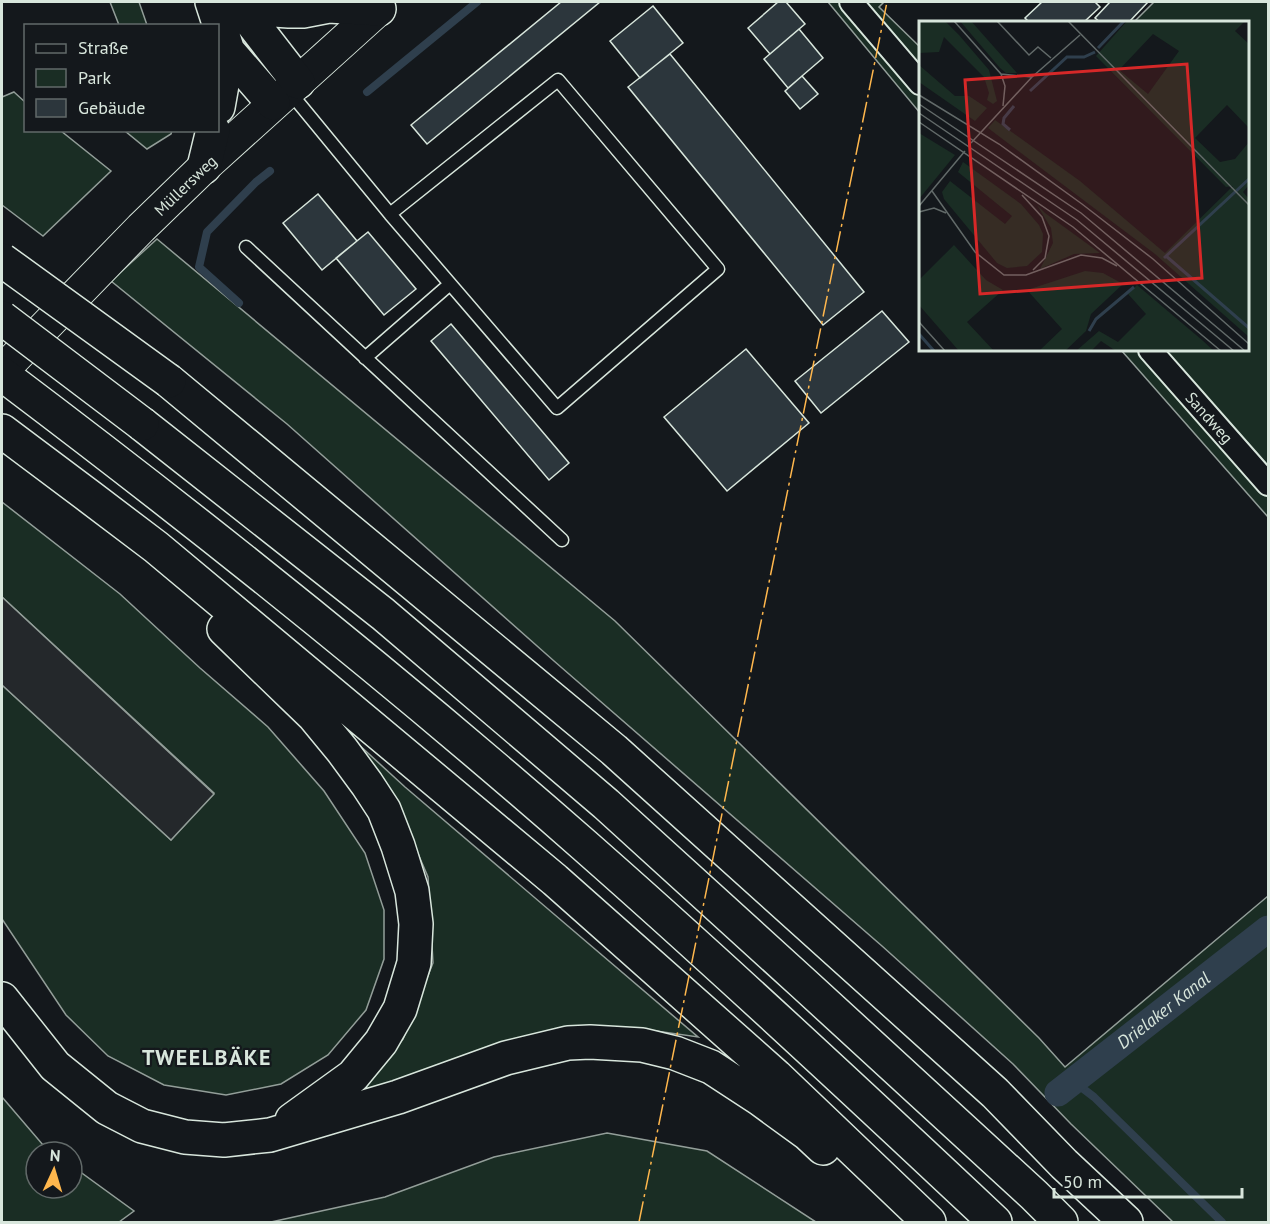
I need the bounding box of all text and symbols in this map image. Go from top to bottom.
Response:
inset map [919,21,1249,351]
legend [24,24,219,132]
text: Straße [78,36,129,59]
text: Park [78,66,111,89]
text: Gebäude [78,96,145,119]
street label: Müllersweg [150,151,221,220]
street label: Sandweg [1182,388,1237,447]
water label: Drielaker Kanal [1112,966,1215,1054]
district label: TWEELBÄKE [142,1043,272,1071]
north arrow [24,1140,84,1200]
text: N [49,1145,61,1165]
scale bar [1054,1161,1242,1199]
text: 50 m [1063,1170,1102,1193]

